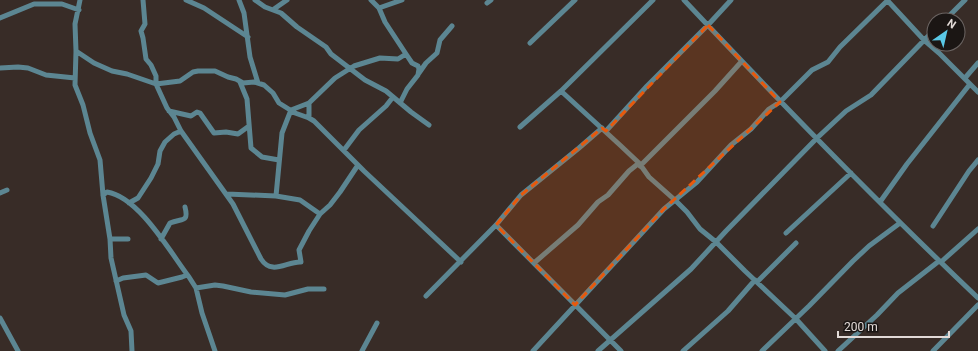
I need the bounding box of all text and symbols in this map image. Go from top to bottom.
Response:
north arrow [926,12,966,52]
text: N [944,17,958,32]
scale bar [838,313,949,339]
text: 200 m [844,320,878,334]

